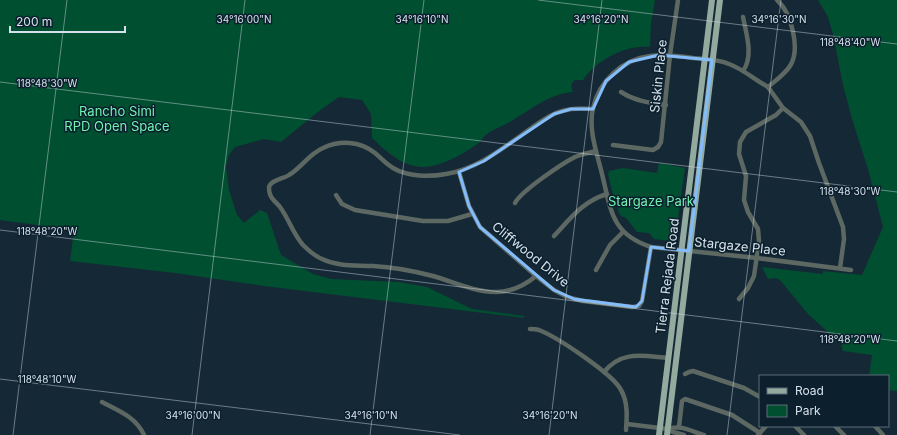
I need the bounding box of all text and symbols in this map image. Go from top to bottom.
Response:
scale bar [10,8,125,34]
text: 34°16'00"N [216,13,272,25]
text: 34°16'10"N [396,13,448,25]
text: 34°16'20"N [574,13,628,25]
text: 34°16'30"N [752,13,806,25]
text: 200 m [16,14,52,29]
text: 118°48'40"W [820,36,880,48]
street label: Siskin Place [646,38,670,114]
text: 118°48'30"W [17,77,78,89]
park label: Rancho Simi RPD Open Space [64,103,170,134]
text: 118°48'30"W [820,185,881,197]
park label: Stargaze Park [608,193,694,209]
street label: Tierra Rejada Road [652,217,682,335]
street label: Cliffwood Drive [489,218,573,290]
text: 118°48'20"W [17,225,78,237]
street label: Stargaze Place [693,233,787,259]
text: 118°48'20"W [820,333,881,345]
text: 118°48'10"W [18,373,77,385]
legend [759,375,889,427]
text: Road [795,383,824,398]
text: Park [795,403,821,418]
text: 34°16'00"N [165,409,221,421]
text: 34°16'10"N [345,409,397,421]
text: 34°16'20"N [523,409,577,421]

